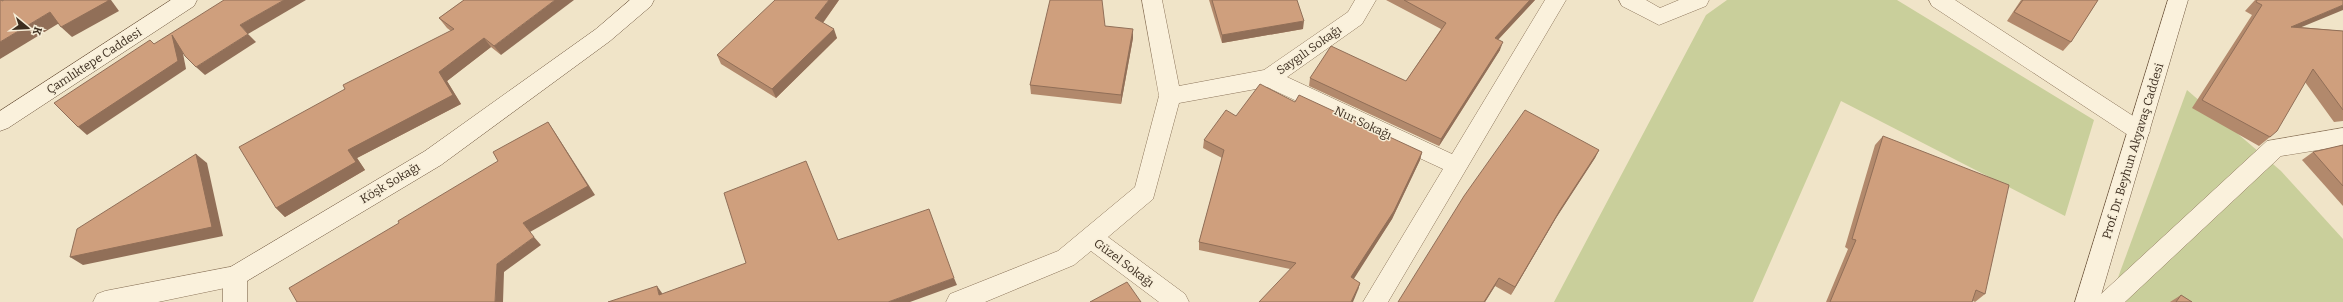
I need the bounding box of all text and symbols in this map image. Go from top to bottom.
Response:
north arrow [8,8,48,48]
street label: Saygılı Sokağı [1274,22,1344,77]
text: K [30,25,44,37]
street label: Çamlıktepe Caddesi [44,25,144,97]
street label: Prof. Dr. Beyhun Akyavaş Caddesi [2100,61,2167,241]
street label: Nur Sokağı [1332,104,1394,143]
street label: Köşk Sokağı [358,160,423,206]
street label: Güzel Sokağı [1091,236,1157,290]

